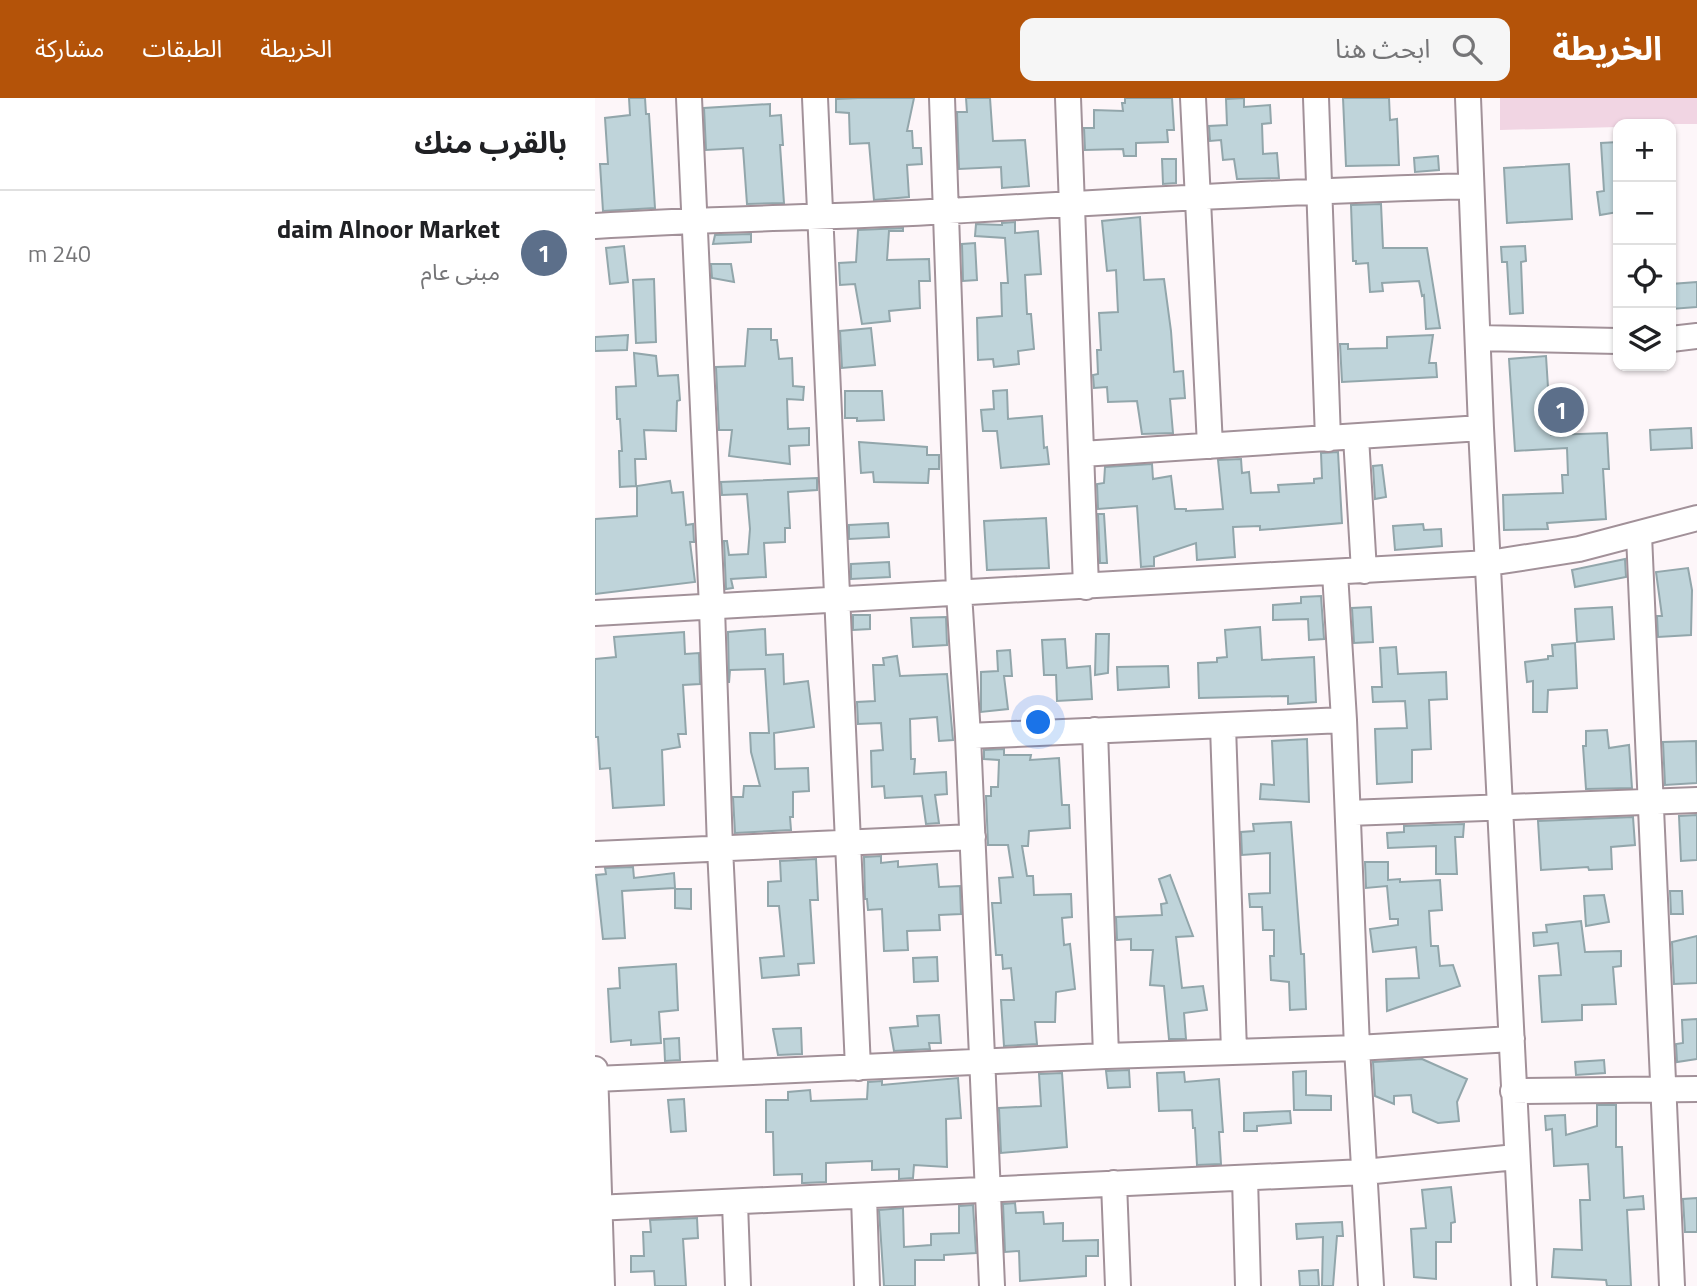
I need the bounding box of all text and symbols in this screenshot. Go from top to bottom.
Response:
search box [1020,18,1510,81]
text: الخريطة [1552,23,1662,73]
text: ابحث هنا [1335,29,1430,68]
text: مشاركة [35,30,104,66]
text: الطبقات [142,30,222,66]
text: الخريطة [260,30,332,66]
icon: search [1448,30,1486,68]
text: بالقرب منك [414,119,567,165]
map controls [1613,119,1676,371]
button: + [1613,119,1676,182]
button: − [1613,182,1676,245]
text: daim Alnoor Market [277,209,500,248]
text: 240 m [28,236,91,271]
text: 1 [538,236,550,271]
button: locate [1613,245,1676,308]
text: مبنى عام [421,254,500,289]
button: layers [1613,308,1676,371]
pin: 1 [1538,384,1584,436]
your location [1021,705,1055,739]

